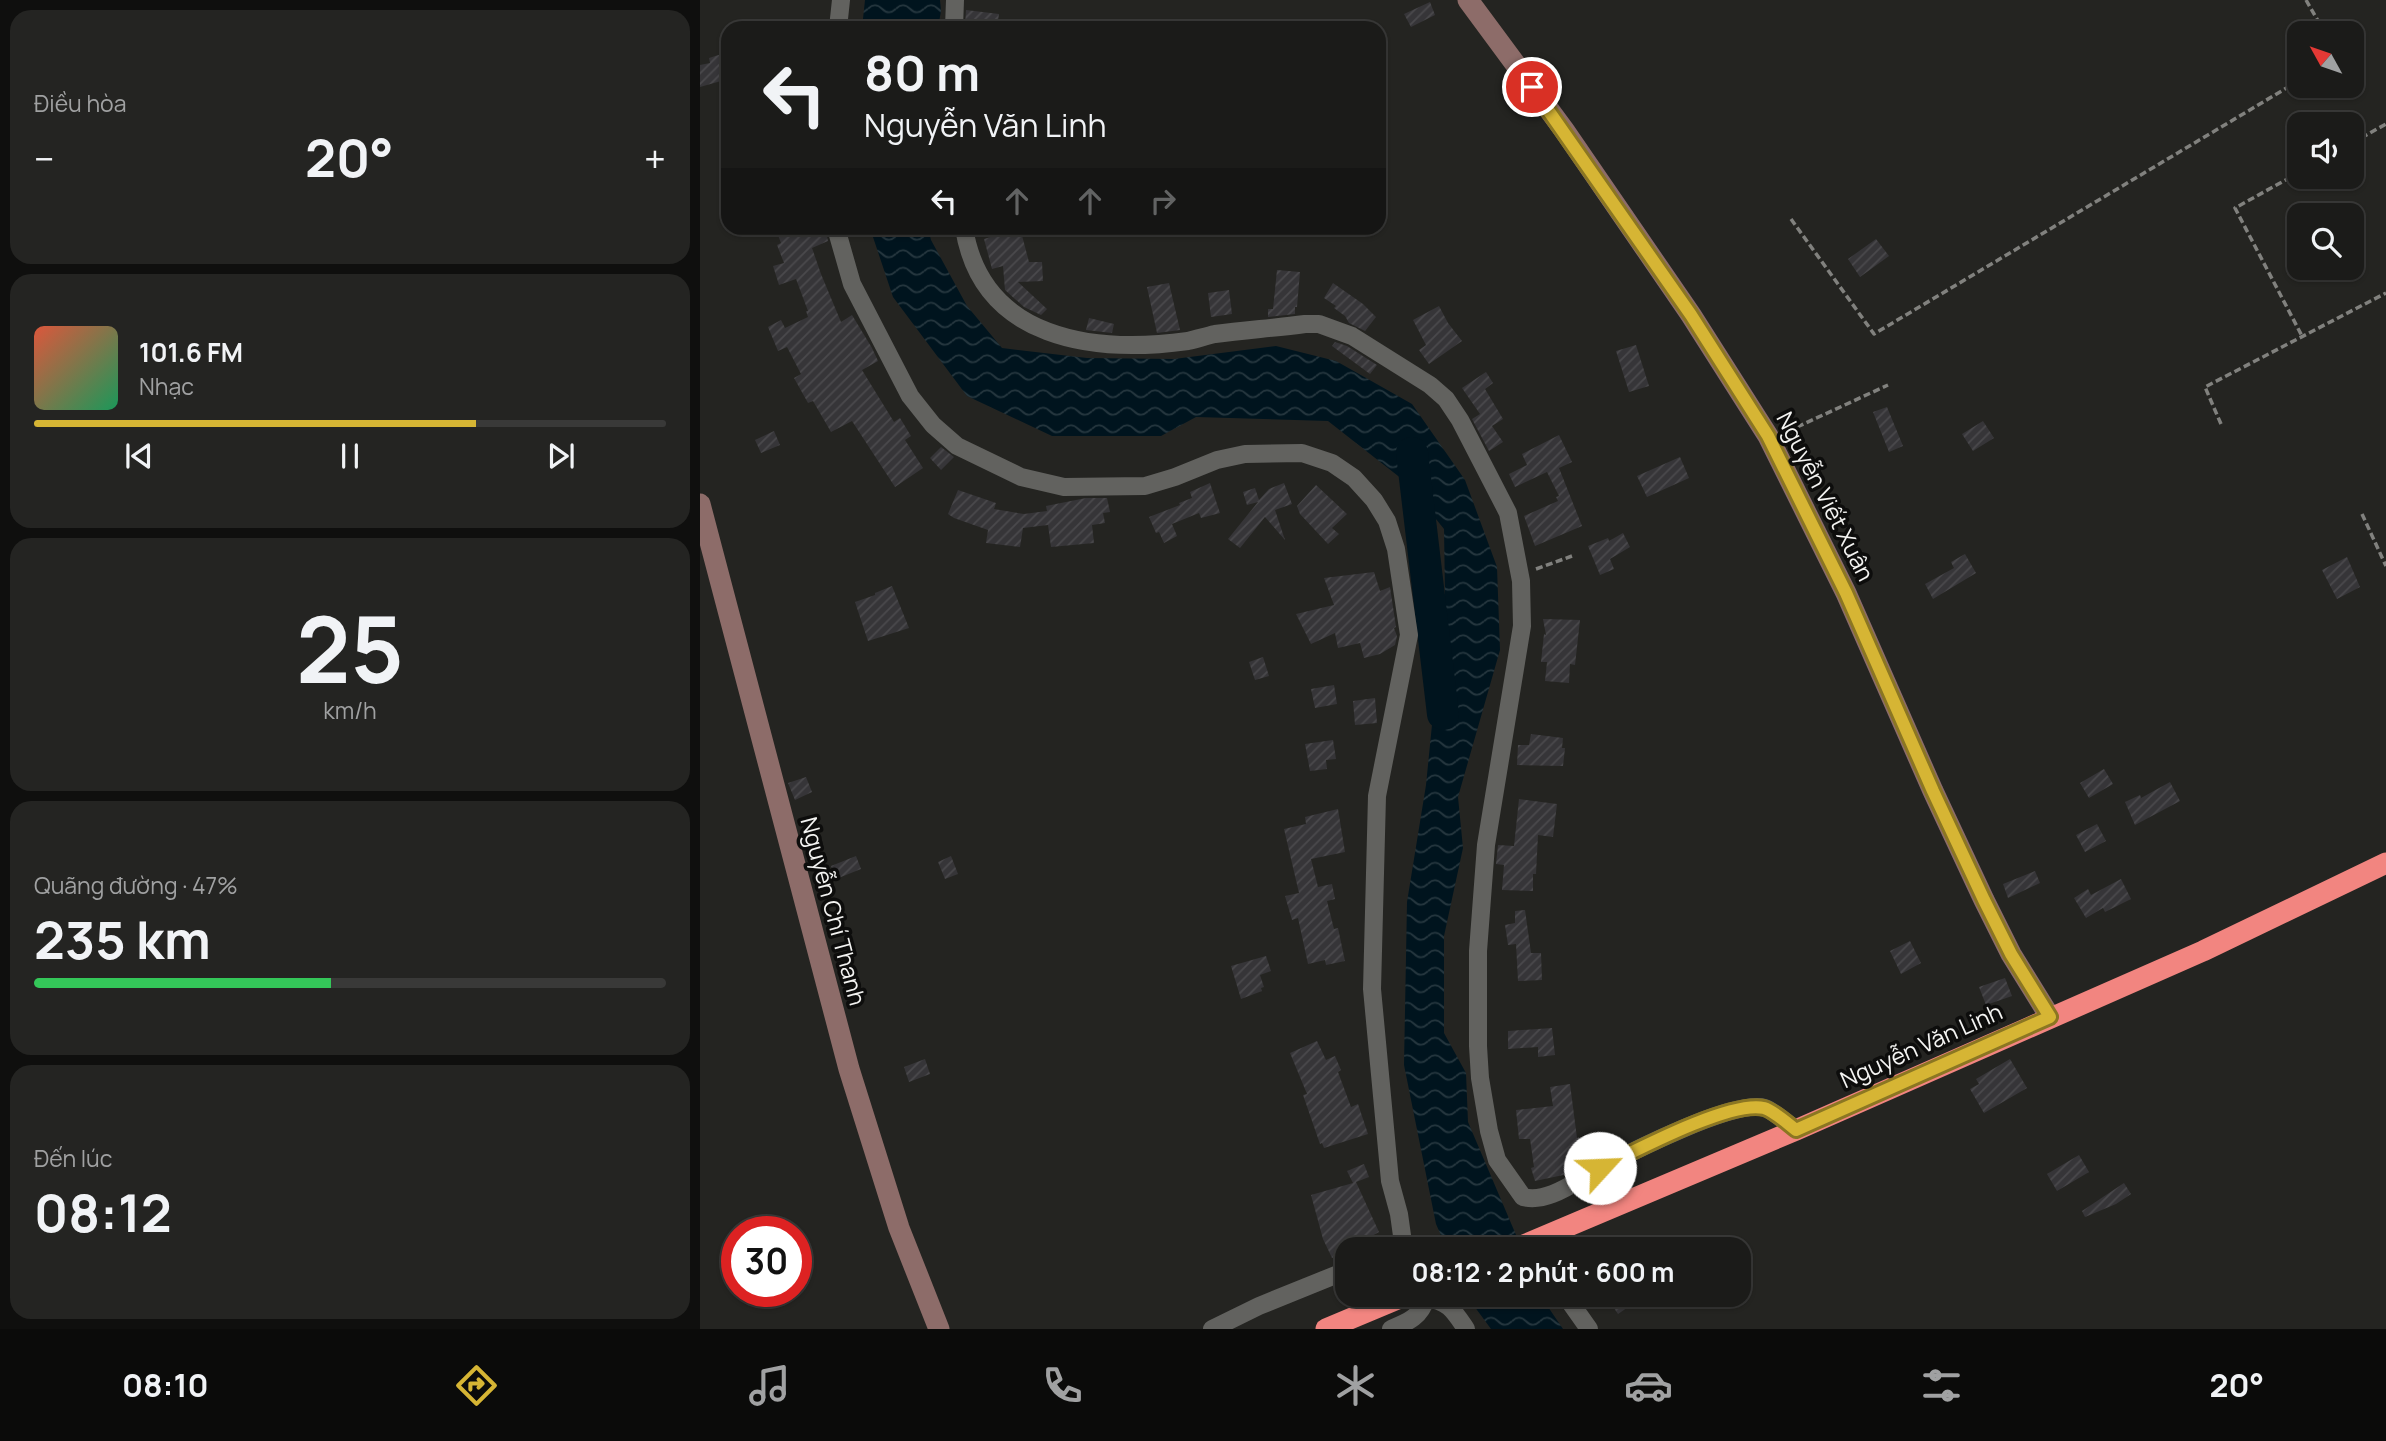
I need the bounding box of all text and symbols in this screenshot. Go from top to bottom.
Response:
north arrow [2287,21,2364,98]
map controls [2287,21,2364,280]
text: 80 m [864,39,980,106]
icon: left [749,49,840,140]
pin [1502,57,1562,117]
icon: arrive [1513,68,1551,106]
text: Điều hòa [34,87,126,119]
text: Nguyễn Văn Linh [864,103,1107,147]
button: sound [2287,112,2364,189]
text: 20° [305,122,394,193]
text: − [34,132,55,184]
text: + [644,132,666,184]
icon: left [925,182,963,220]
icon: ahead [998,182,1036,220]
icon: ahead [1071,182,1109,220]
icon: right [1144,182,1182,220]
button: search [2287,203,2364,280]
text: 101.6 FM [139,334,243,370]
text: Nhạc [139,370,194,402]
street label: Nguyễn Viết Xuân [1769,406,1883,586]
icon: previous [120,437,158,475]
icon: pause [331,437,369,475]
icon: next [542,437,580,475]
text: 25 [296,586,404,710]
text: km/h [323,694,377,726]
street label: Nguyễn Chí Thanh [793,813,875,1009]
text: Quãng đường · 47% [34,869,238,901]
text: 235 km [34,904,211,975]
street label: Nguyễn Văn Linh [1835,995,2007,1095]
position arrow [1563,1131,1637,1205]
text: Đến lúc [34,1142,112,1174]
text: 08:12 [34,1177,172,1248]
speed limit sign: 30 [721,1216,812,1307]
text: 08:12 · 2 phút · 600 m [1412,1254,1674,1290]
icon: directions [452,1361,501,1410]
icon: music [745,1361,794,1410]
icon: phone [1038,1361,1087,1410]
icon: climate [1331,1361,1380,1410]
icon: car [1624,1361,1673,1410]
icon: filters [1917,1361,1966,1410]
text: 08:10 [122,1363,209,1407]
text: 20° [2210,1363,2264,1407]

